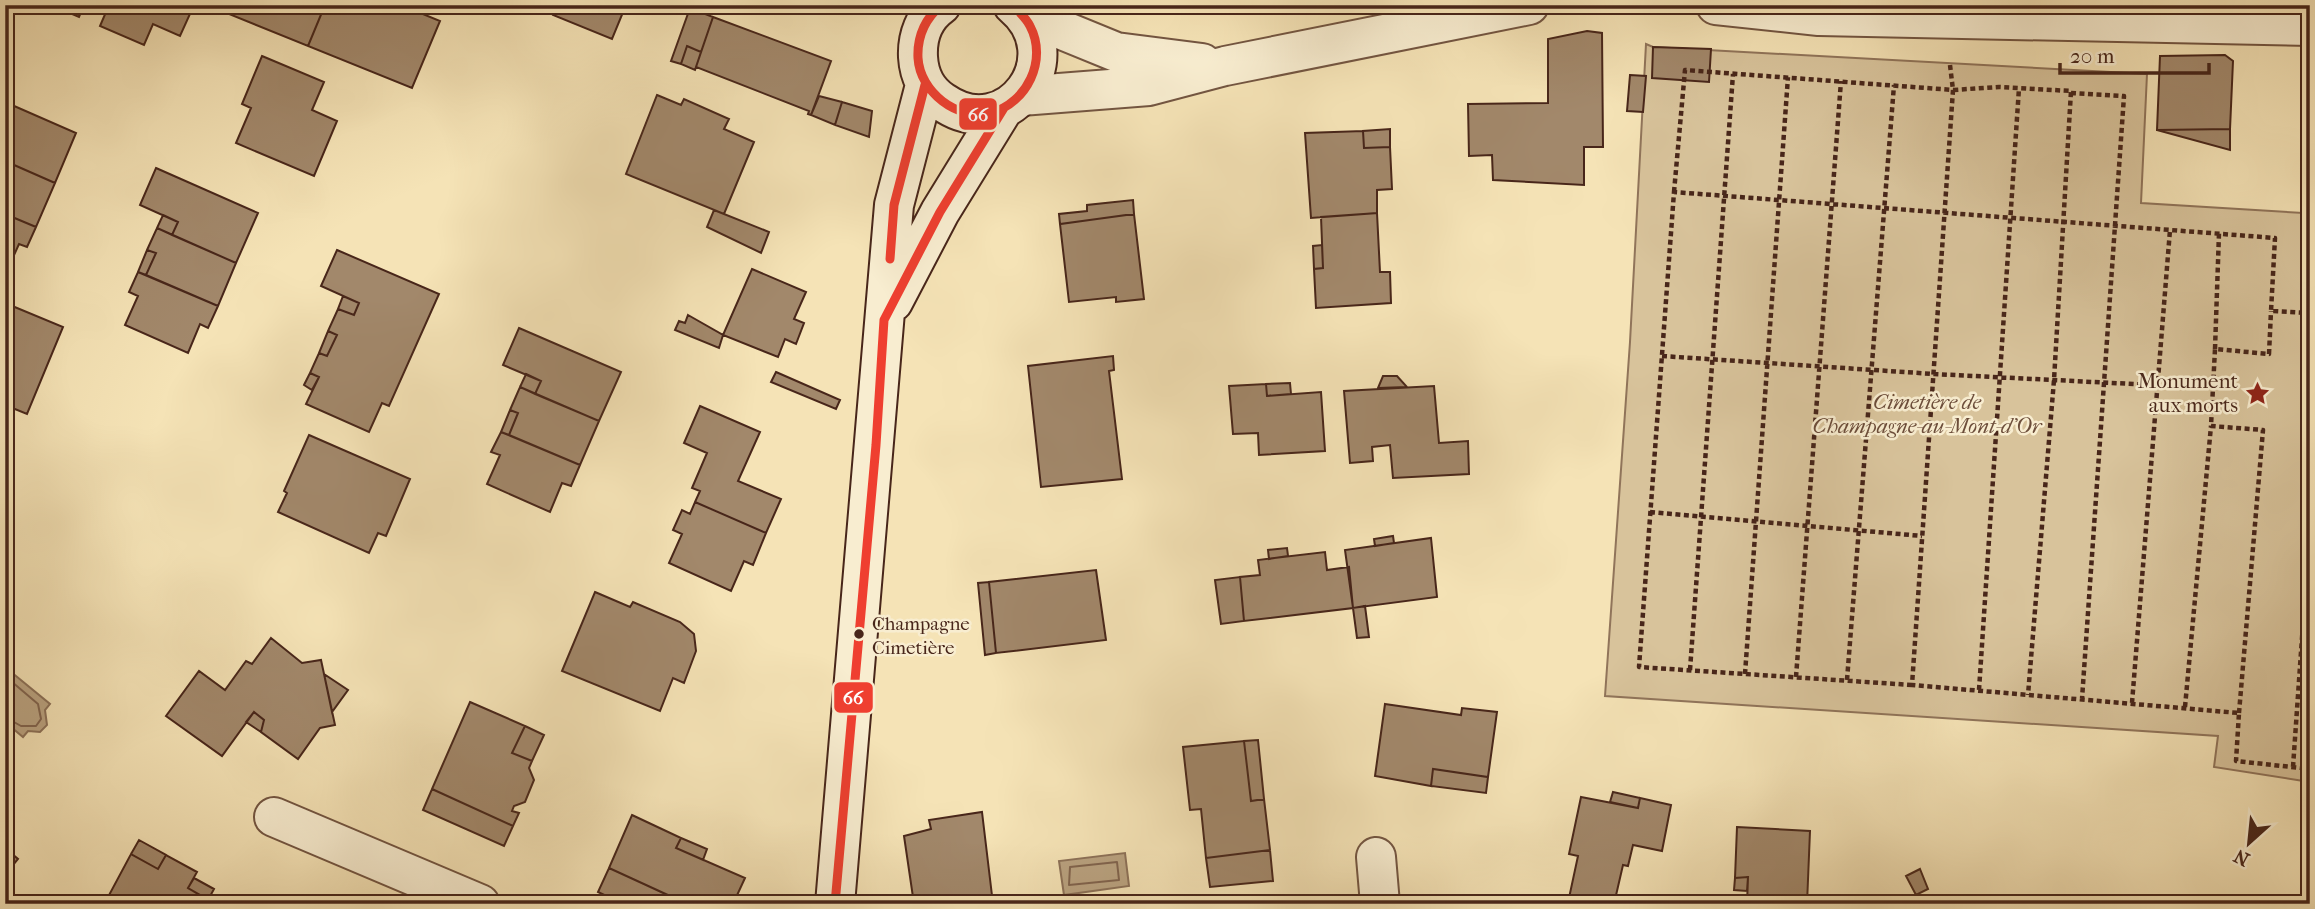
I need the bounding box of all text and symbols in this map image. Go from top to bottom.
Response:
scale bar [2060,32,2208,76]
text: 20 m [2070,44,2115,68]
line badge: 66 [958,97,998,131]
text: 66 [968,104,989,126]
place label: Monument aux morts [2137,369,2239,417]
place icon: Monument aux morts [2244,379,2272,407]
park label: Cimetière de Champagne-au-Mont-d'Or [1813,390,2043,438]
place label: Champagne Cimetière [872,613,970,659]
marker: Champagne Cimetière [852,627,866,641]
line badge: 66 [833,681,874,714]
text: 66 [843,687,864,709]
north arrow [2214,808,2284,878]
text: N [2230,844,2253,870]

